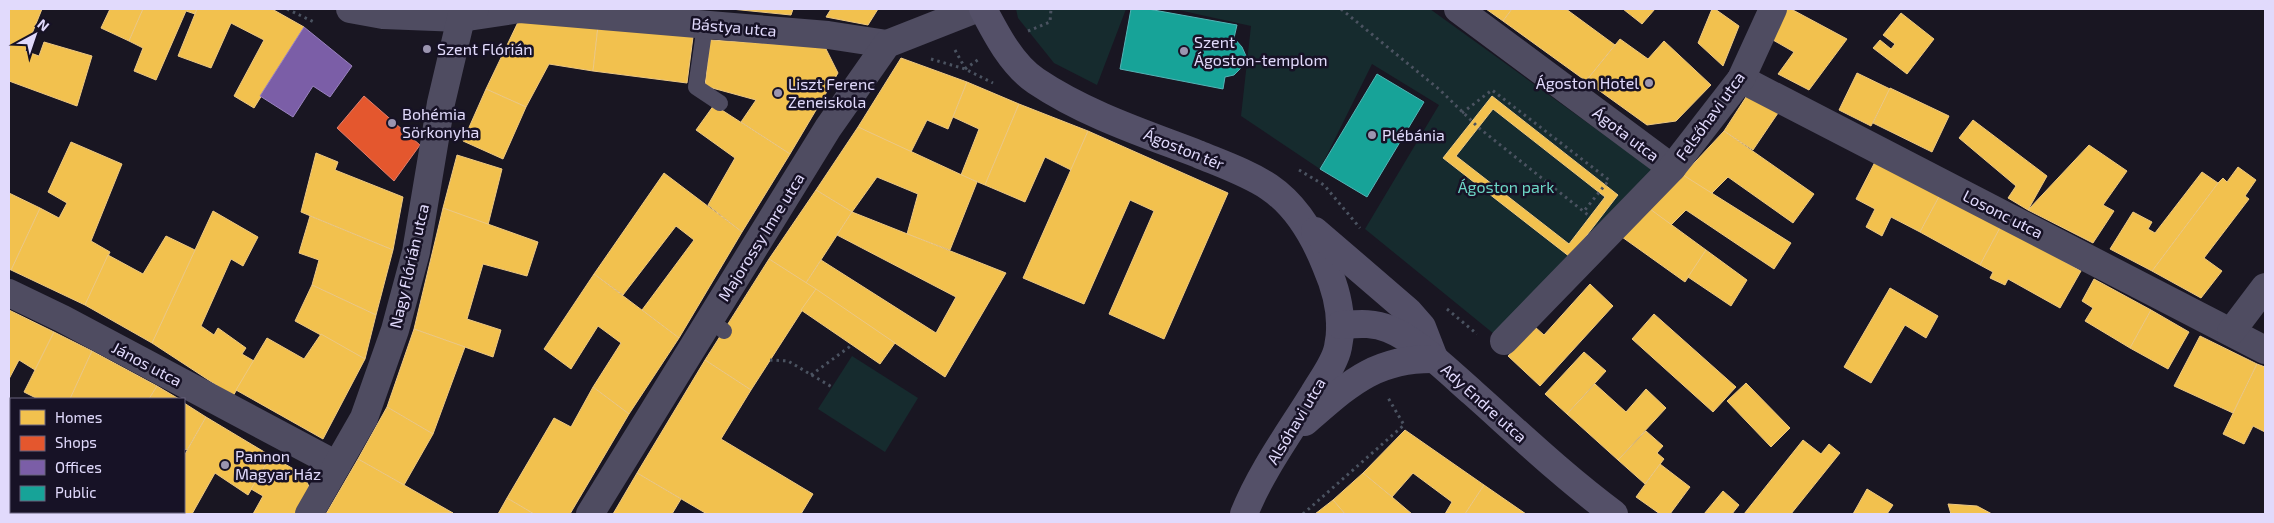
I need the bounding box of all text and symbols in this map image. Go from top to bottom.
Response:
north arrow [10,10,60,60]
street label: Bástya utca [691,13,777,40]
text: N [34,15,53,34]
place label: Szent Ágoston-templom [1194,32,1327,69]
place label: Szent Flórián [437,39,533,58]
marker: Szent Flórián [421,43,433,55]
marker: Szent Ágoston-templom [1178,45,1190,57]
street label: Felsőhavi utca [1671,68,1748,164]
place label: Ágoston Hotel [1536,73,1639,92]
place label: Liszt Ferenc Zeneiskola [788,74,875,111]
marker: Ágoston Hotel [1643,77,1655,89]
marker: Liszt Ferenc Zeneiskola [772,87,784,99]
street label: Ágota utca [1589,102,1663,165]
place label: Bohémia Sörkonyha [402,104,479,141]
marker: Bohémia Sörkonyha [386,117,398,129]
street label: Ágoston tér [1141,124,1228,173]
place label: Plébánia [1382,125,1445,144]
marker: Plébánia [1366,129,1378,141]
street label: Majorossy Imre utca [713,169,809,305]
park label: Ágoston park [1458,177,1554,196]
street label: Losonc utca [1960,185,2046,242]
street label: Nagy Flórián utca [385,202,432,330]
street label: János utca [109,337,185,390]
street label: Ady Endre utca [1438,359,1531,446]
street label: Alsóhavi utca [1262,374,1329,468]
legend [10,398,185,513]
text: Homes [55,408,102,426]
text: Shops [55,433,97,451]
place label: Pannon Magyar Ház [235,446,321,483]
text: Offices [55,458,102,476]
marker: Pannon Magyar Ház [219,459,231,471]
text: Public [55,483,96,501]

